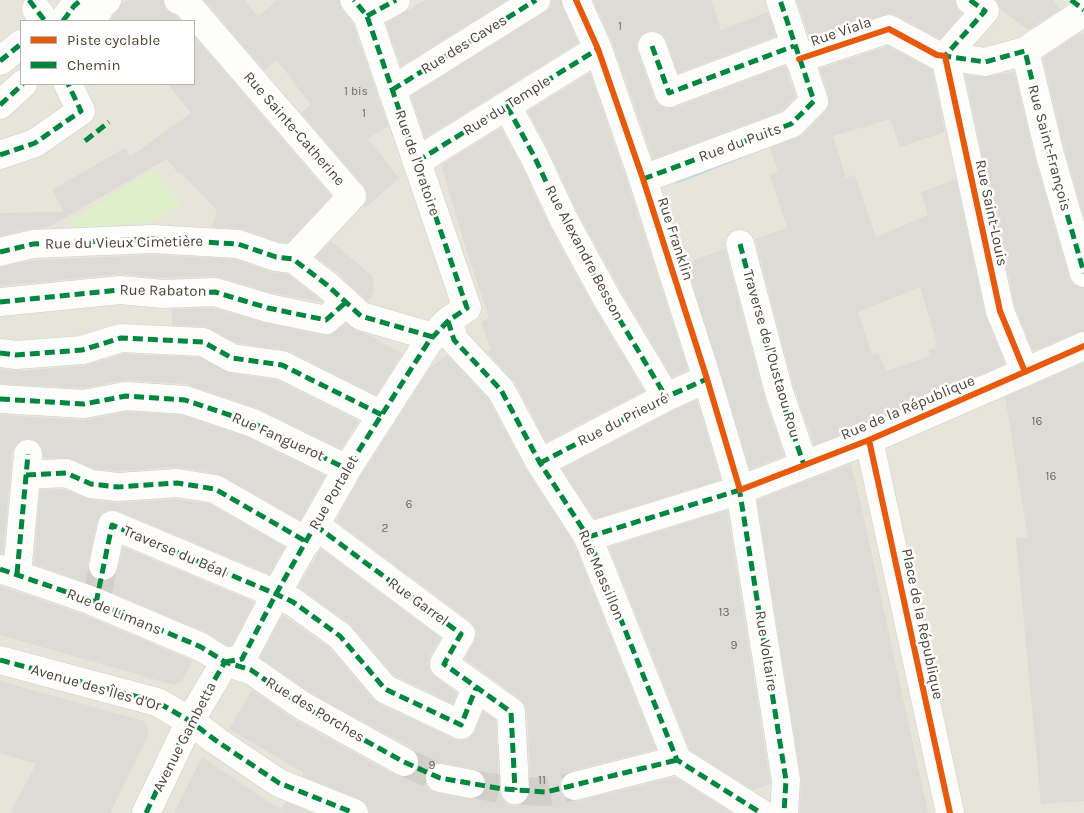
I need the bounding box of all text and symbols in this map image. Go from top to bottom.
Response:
street label: Rue des Caves [418,11,510,79]
street label: Rue Viala [808,13,874,51]
legend [20,20,195,85]
house number: 1 [618,20,622,34]
text: Piste cyclable [67,31,160,49]
text: Chemin [67,56,121,74]
street label: Rue Sainte-Catherine [239,68,349,190]
street label: Rue du Temple [460,72,554,140]
street label: Rue Saint-François [1023,83,1075,213]
house number: 1 bis [344,85,368,99]
house number: 1 [362,107,366,121]
street label: Rue de l'Oratoire [390,108,444,218]
street label: Rue du Puits [696,120,784,166]
street label: Rue Saint-Louis [971,158,1011,268]
street label: Rue Alexandre Besson [541,182,627,324]
street label: Rue Franklin [653,195,697,283]
street label: Rue du Vieux Cimetière [45,233,203,253]
street label: Traverse de l'Oustaou Rou [738,268,804,440]
street label: Rue Rabaton [119,281,207,301]
street label: Rue de la République [838,372,978,444]
street label: Rue du Prieuré [575,389,671,451]
street label: Rue Fanguerot [229,409,327,465]
house number: 16 [1032,415,1042,429]
street label: Rue Portalet [305,453,363,533]
house number: 16 [1046,470,1056,484]
house number: 6 [406,498,412,512]
street label: Traverse du Béal [120,522,230,582]
house number: 2 [382,522,388,536]
street label: Rue Massillon [574,527,628,623]
street label: Place de la République [897,547,947,701]
street label: Rue Garrel [384,574,452,630]
street label: Rue de Limans [64,585,164,639]
house number: 13 [718,606,730,620]
street label: Rue Voltaire [751,609,781,693]
house number: 9 [731,639,737,653]
street label: Avenue des Îles d'Or [29,661,163,715]
street label: Rue des Porches [262,673,368,747]
street label: Avenue Gambetta [150,679,220,795]
house number: 9 [429,759,435,773]
house number: 11 [538,774,546,788]

